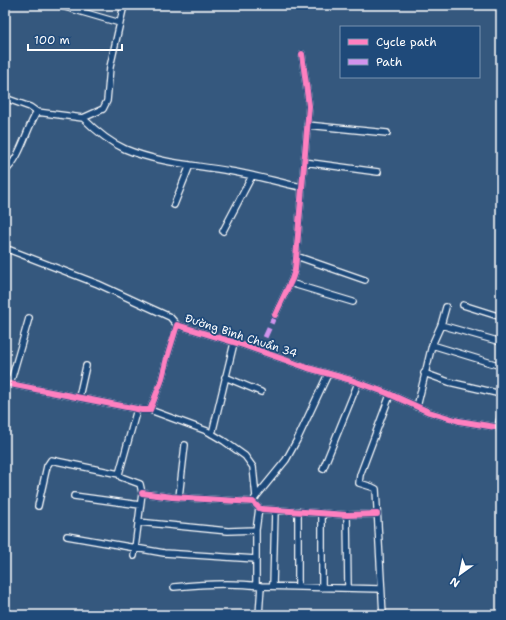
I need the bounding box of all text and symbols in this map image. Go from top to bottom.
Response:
scale bar [28,26,122,52]
legend [340,26,480,78]
text: 100 m [34,32,70,48]
text: Cycle path [376,34,437,50]
text: Path [376,54,402,70]
street label: Đường Bình Chuẩn 34 [183,311,299,361]
north arrow [440,554,480,594]
text: N [447,573,463,591]

